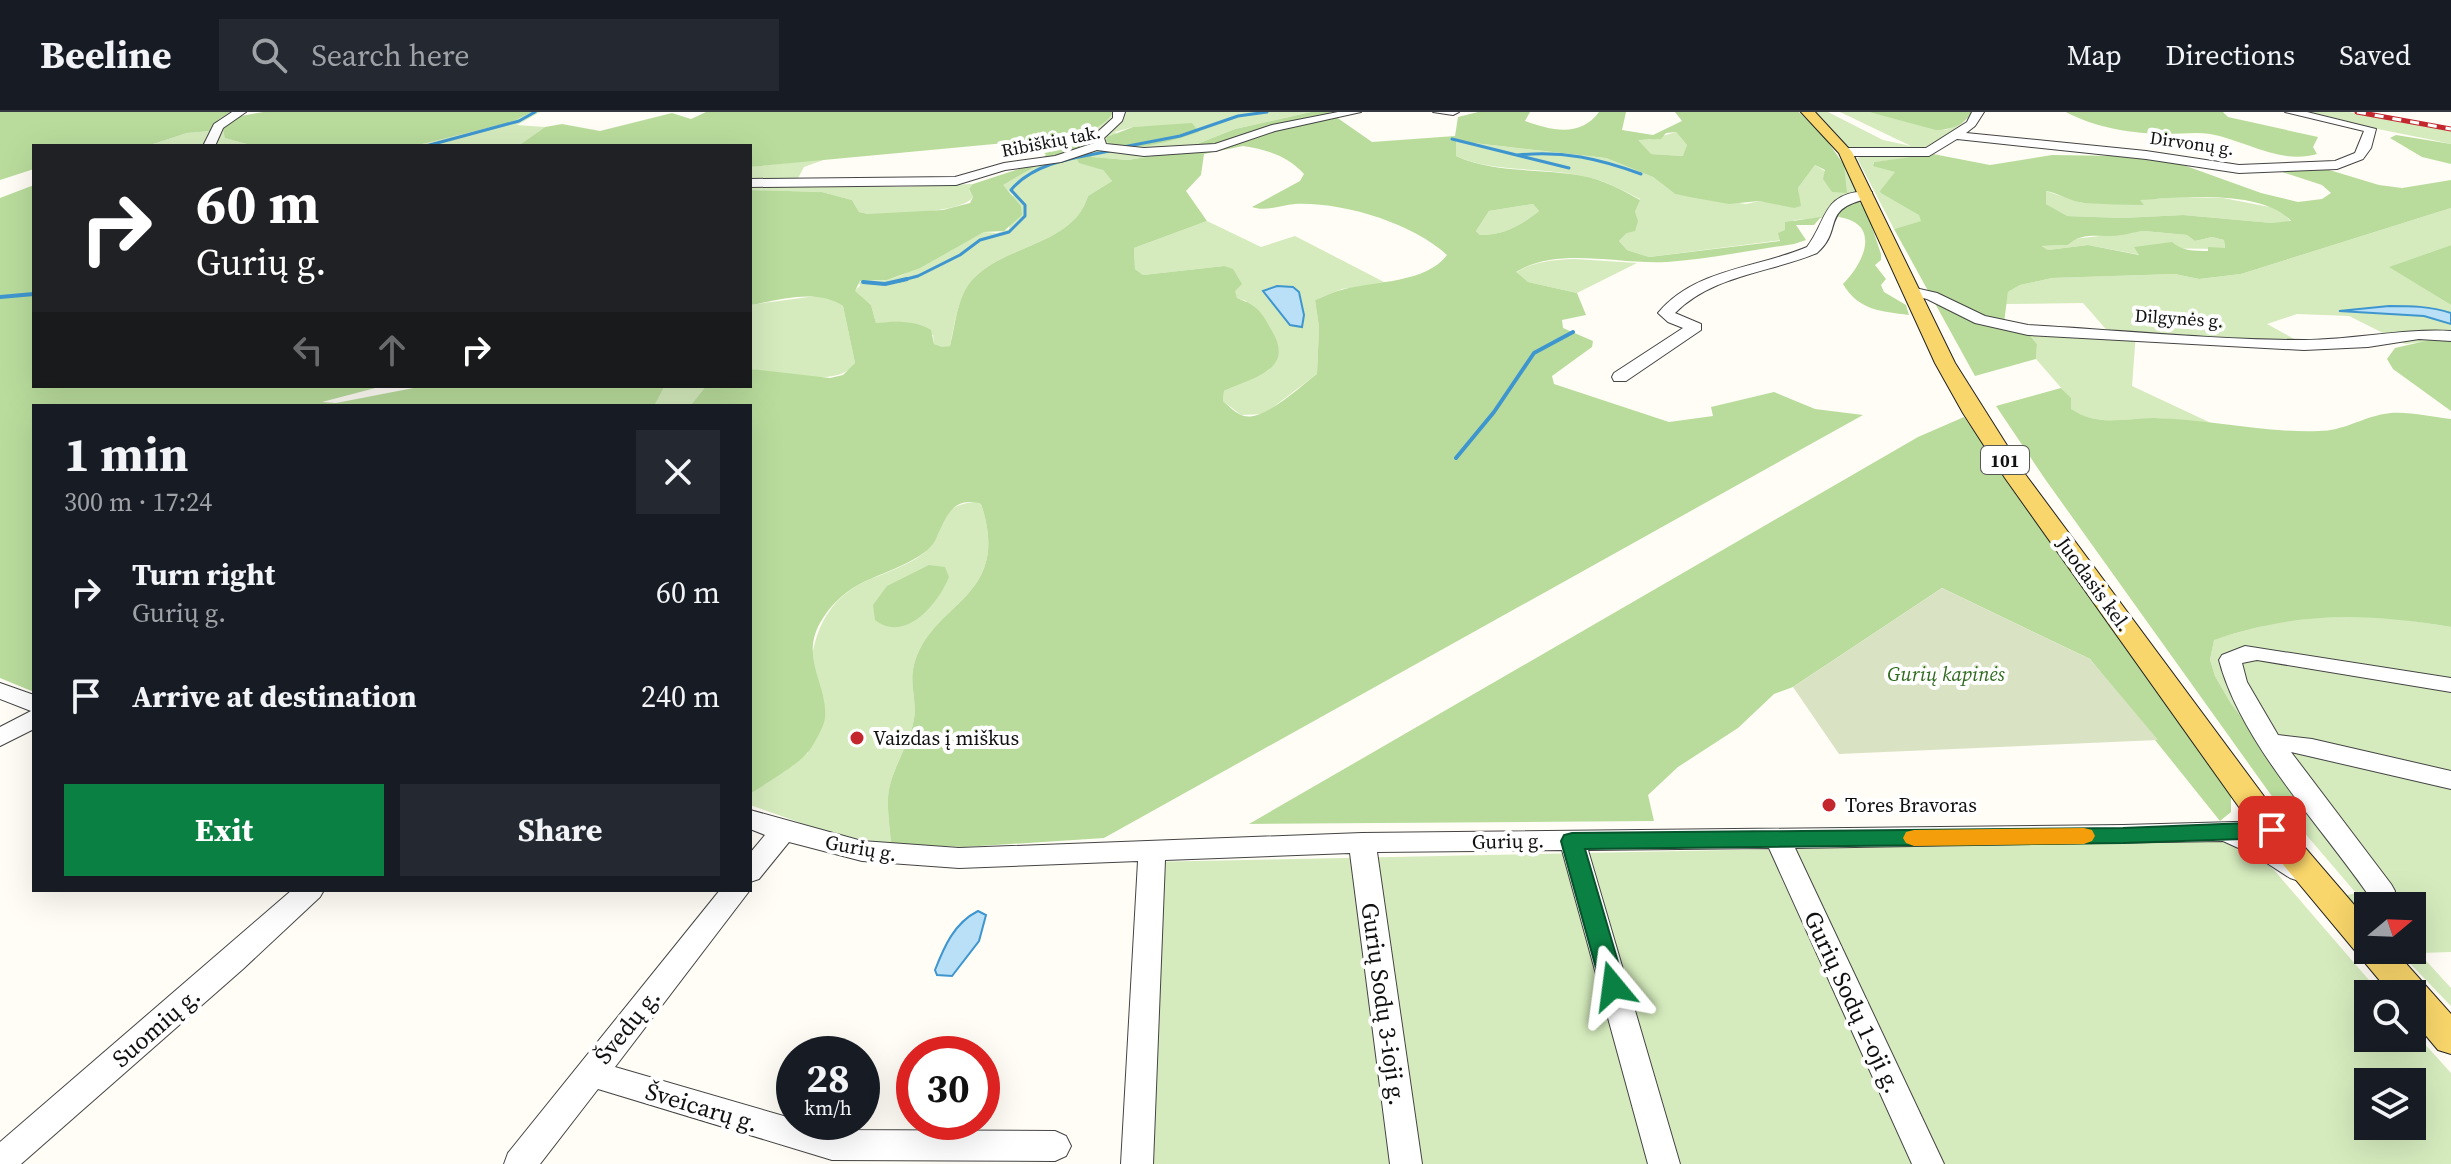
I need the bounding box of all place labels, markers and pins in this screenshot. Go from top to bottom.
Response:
place label: Vaizdas į miškus [873,724,1019,752]
marker: Vaizdas į miškus [848,729,866,747]
place label: Tores Bravoras [1845,791,1977,819]
marker: Tores Bravoras [1820,796,1838,814]
pin [2238,796,2306,864]

